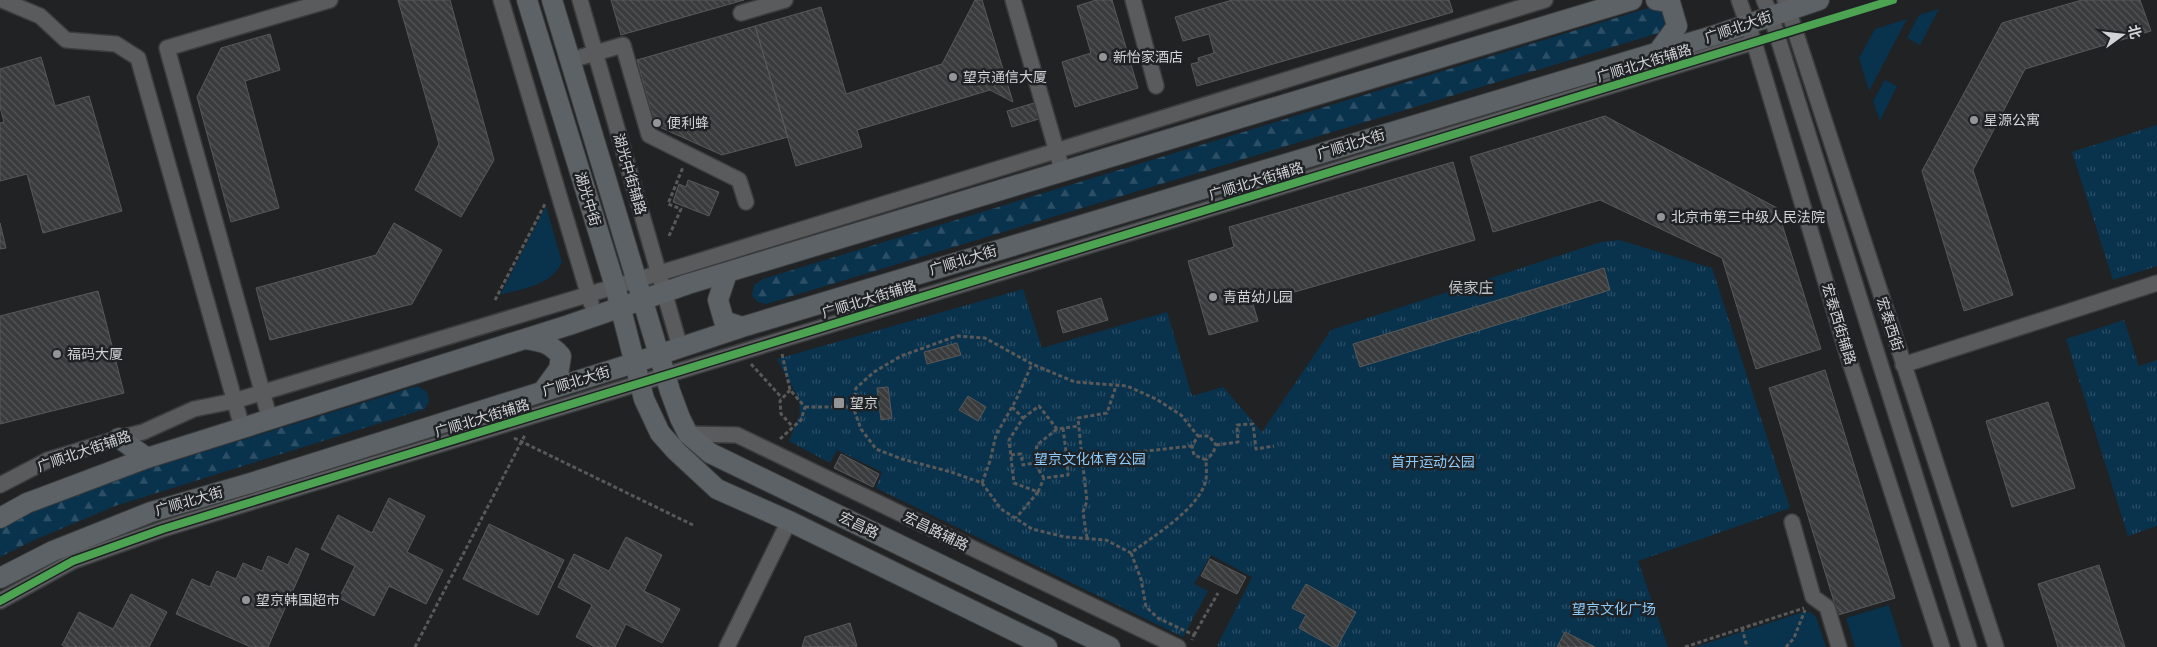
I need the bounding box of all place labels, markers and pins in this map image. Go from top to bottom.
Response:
place label: 新怡家酒店 [1113,48,1183,66]
marker: 新怡家酒店 [1097,51,1109,63]
place label: 望京通信大厦 [963,68,1047,86]
marker: 望京通信大厦 [947,71,959,83]
place label: 星源公寓 [1984,111,2040,129]
place label: 便利蜂 [667,114,709,132]
marker: 星源公寓 [1968,114,1980,126]
marker: 便利蜂 [651,117,663,129]
place label: 北京市第三中级人民法院 [1671,208,1825,226]
marker: 北京市第三中级人民法院 [1655,211,1667,223]
place label: 青苗幼儿园 [1223,288,1293,306]
marker: 青苗幼儿园 [1207,291,1219,303]
place label: 福码大厦 [67,345,123,363]
marker: 福码大厦 [51,348,63,360]
place label: 望京 [850,394,878,412]
marker: 望京 [832,396,846,410]
place label: 望京韩国超市 [256,591,340,609]
marker: 望京韩国超市 [240,594,252,606]

